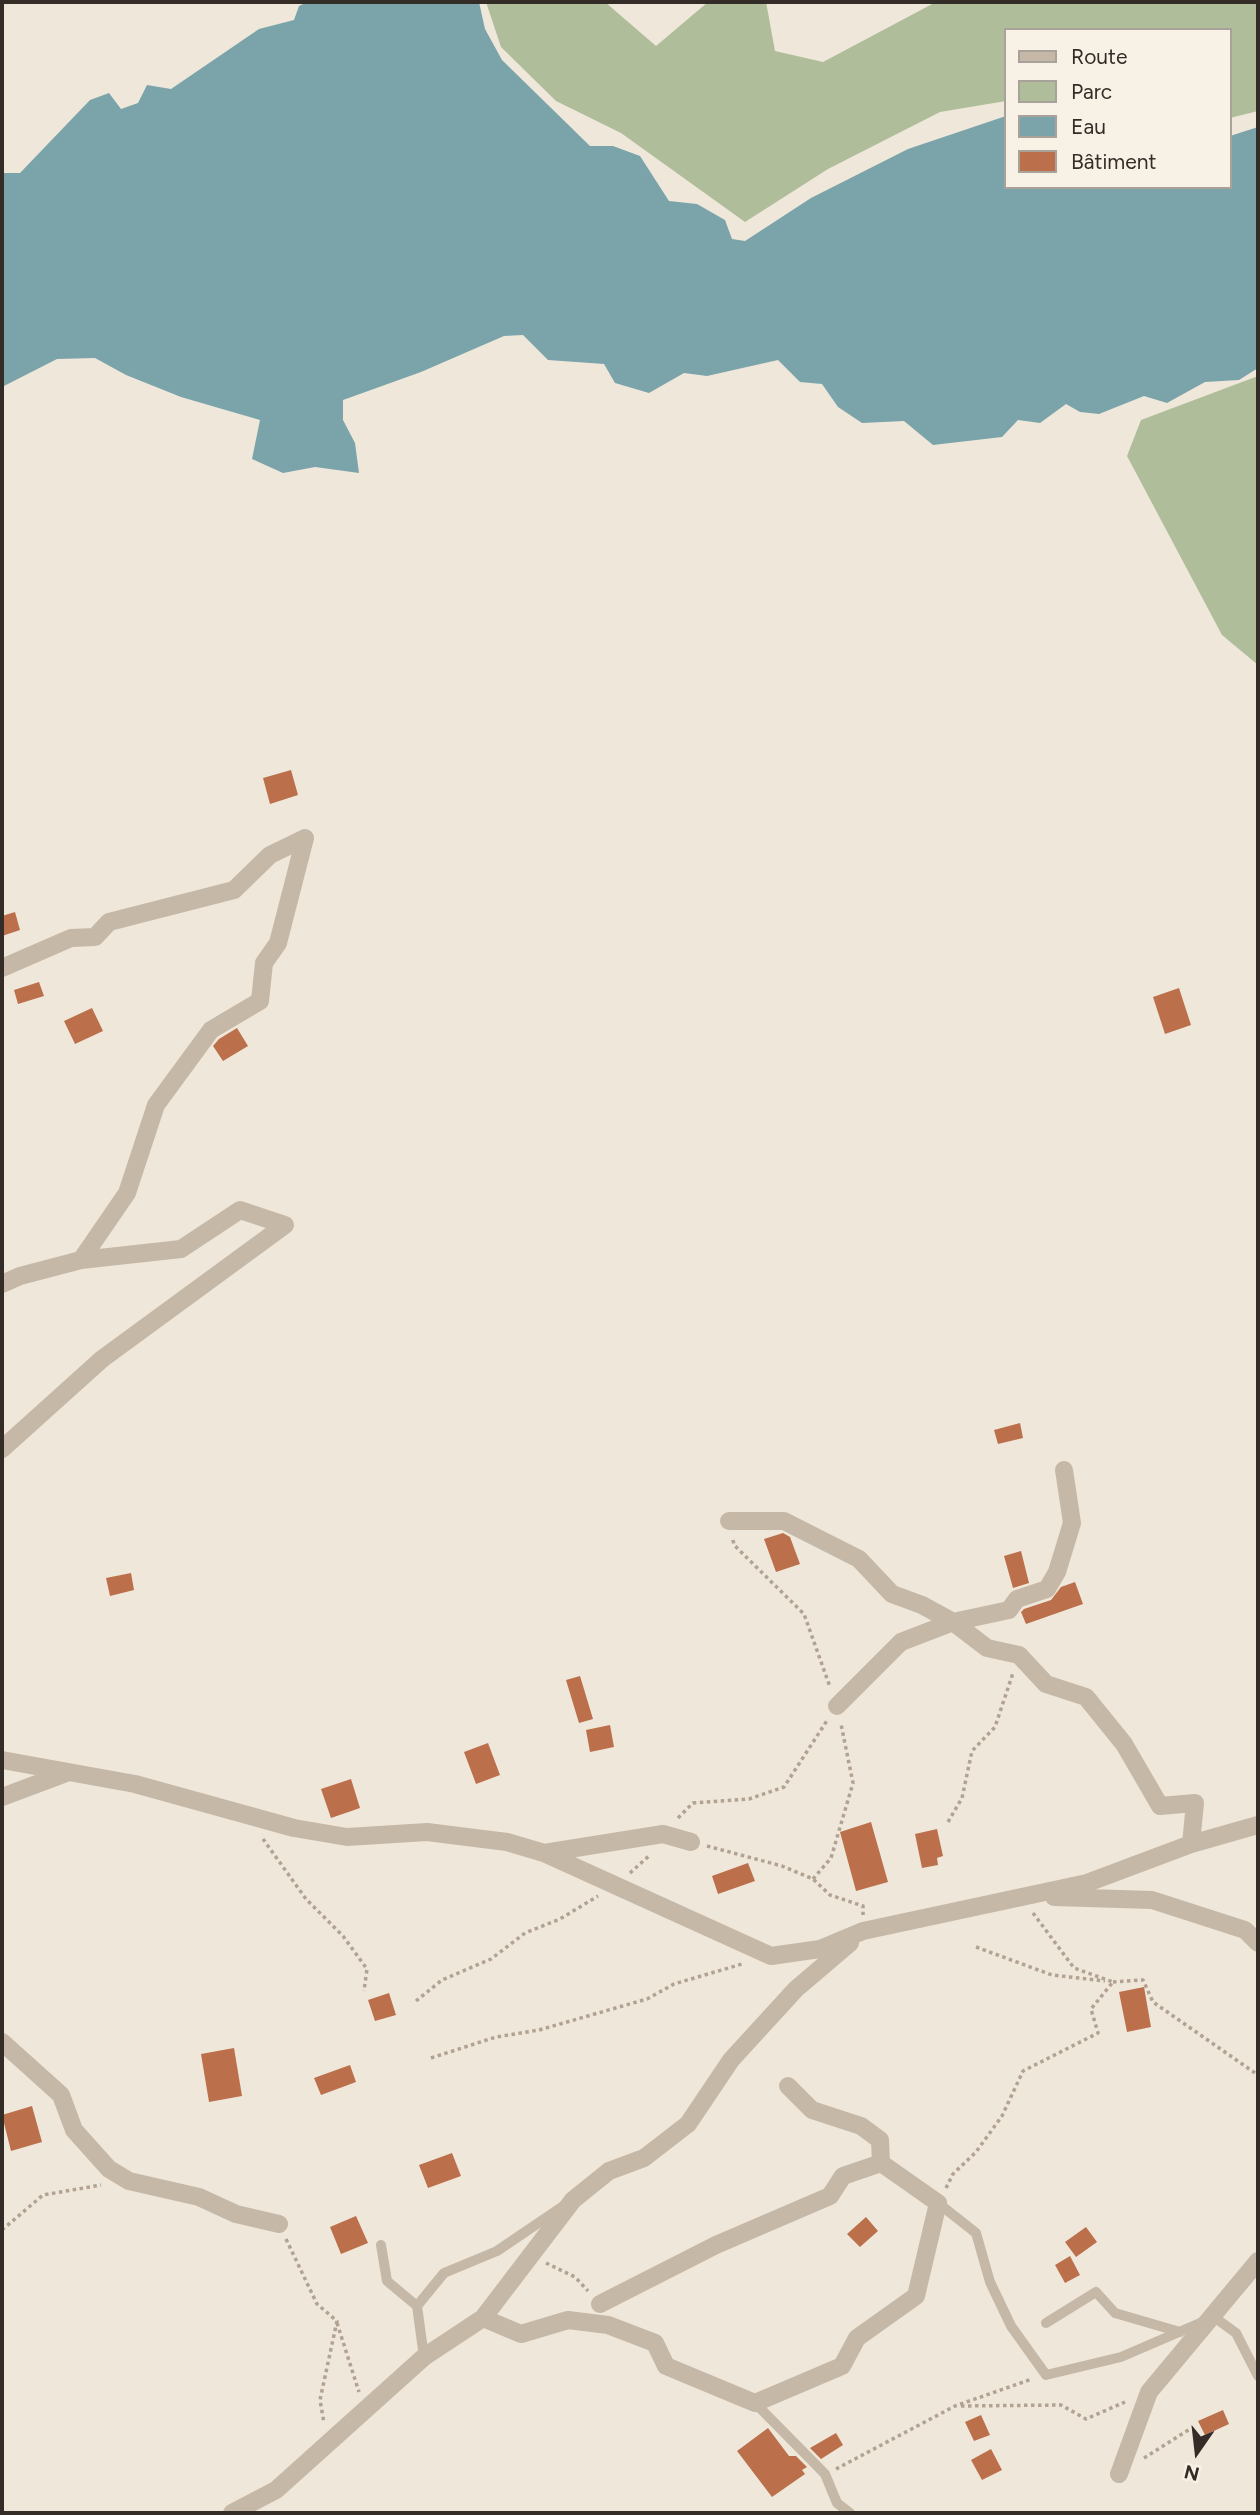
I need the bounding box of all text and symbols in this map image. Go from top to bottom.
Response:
legend [1004,28,1232,189]
text: Route [1071,44,1127,69]
text: Parc [1071,79,1112,104]
text: Eau [1071,114,1106,139]
text: Bâtiment [1071,149,1156,174]
north arrow [1162,2417,1232,2487]
text: N [1182,2460,1202,2486]

